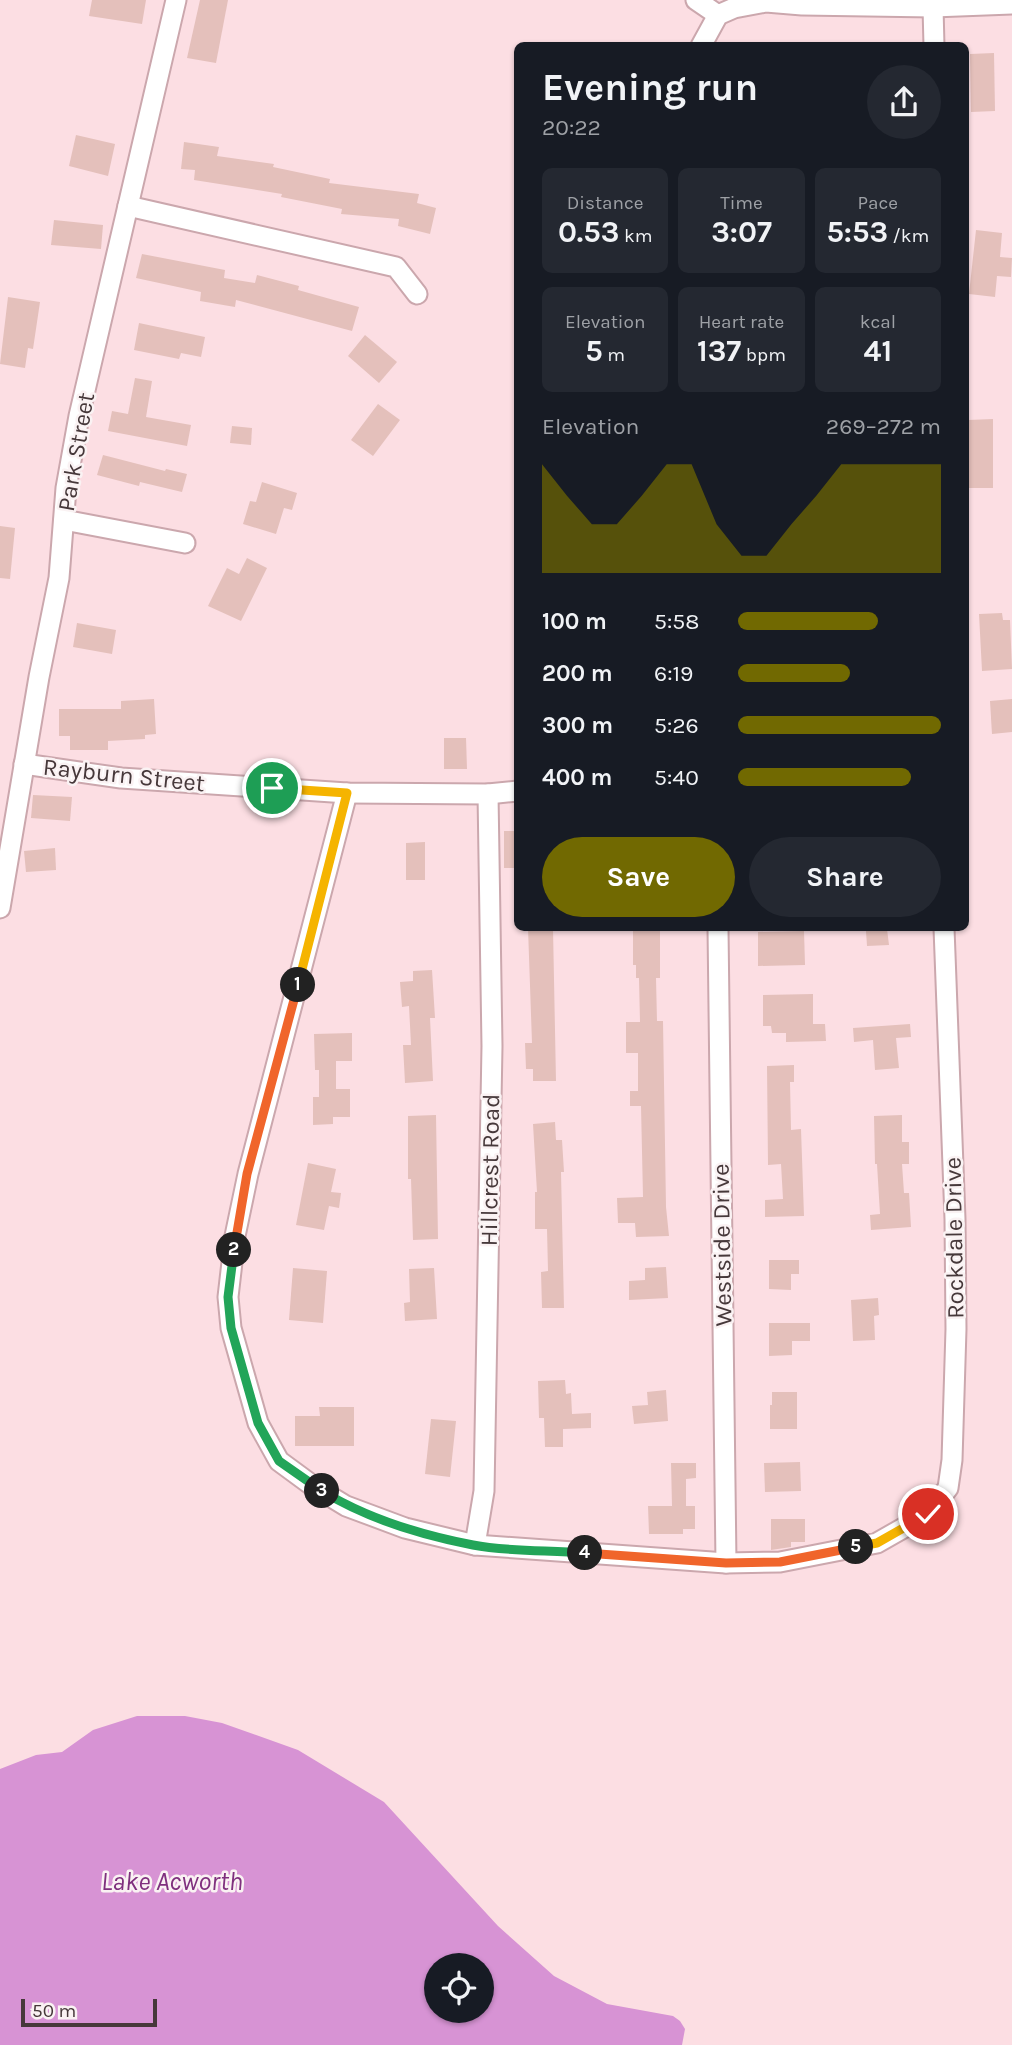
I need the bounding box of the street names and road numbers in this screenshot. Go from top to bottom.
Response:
street label: Park Street [52,390,100,514]
street label: Rayburn Street [42,753,206,797]
street label: Hillcrest Road [475,1093,505,1247]
street label: Rockdale Drive [939,1157,969,1319]
street label: Westside Drive [707,1163,737,1327]

